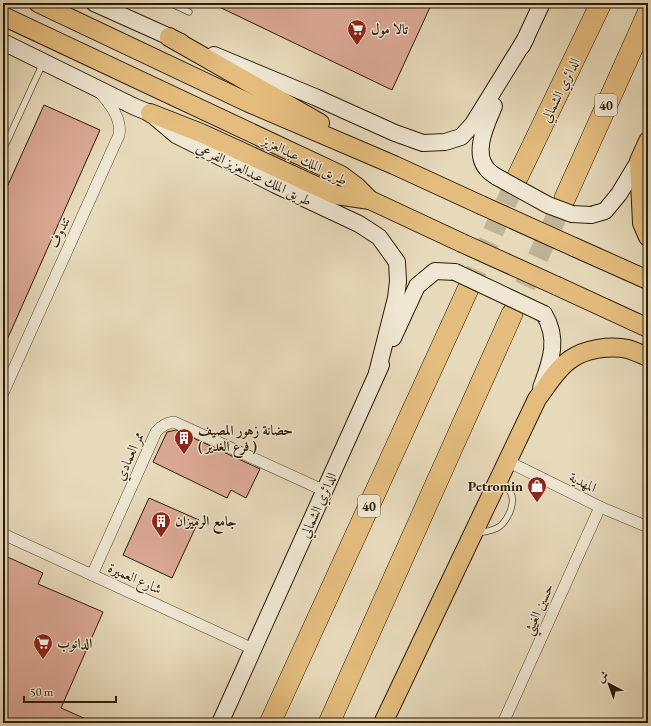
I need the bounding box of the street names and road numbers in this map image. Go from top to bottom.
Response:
street label: الدائري الشمالي [537,55,586,127]
road number: 40 [595,94,617,116]
street label: طريق الملك عبدالعزيز [258,130,351,189]
street label: طريق الملك عبدالعزيز الفرعي [192,138,315,213]
street label: تندوف [44,213,74,251]
street label: ممر العمادي [110,429,150,484]
street label: المهدية [566,468,600,496]
street label: الدائري الشمالي [296,469,343,542]
road number: 40 [358,495,380,517]
street label: شارع العميرة [104,558,165,601]
street label: حسين الغيثي [519,580,561,639]

